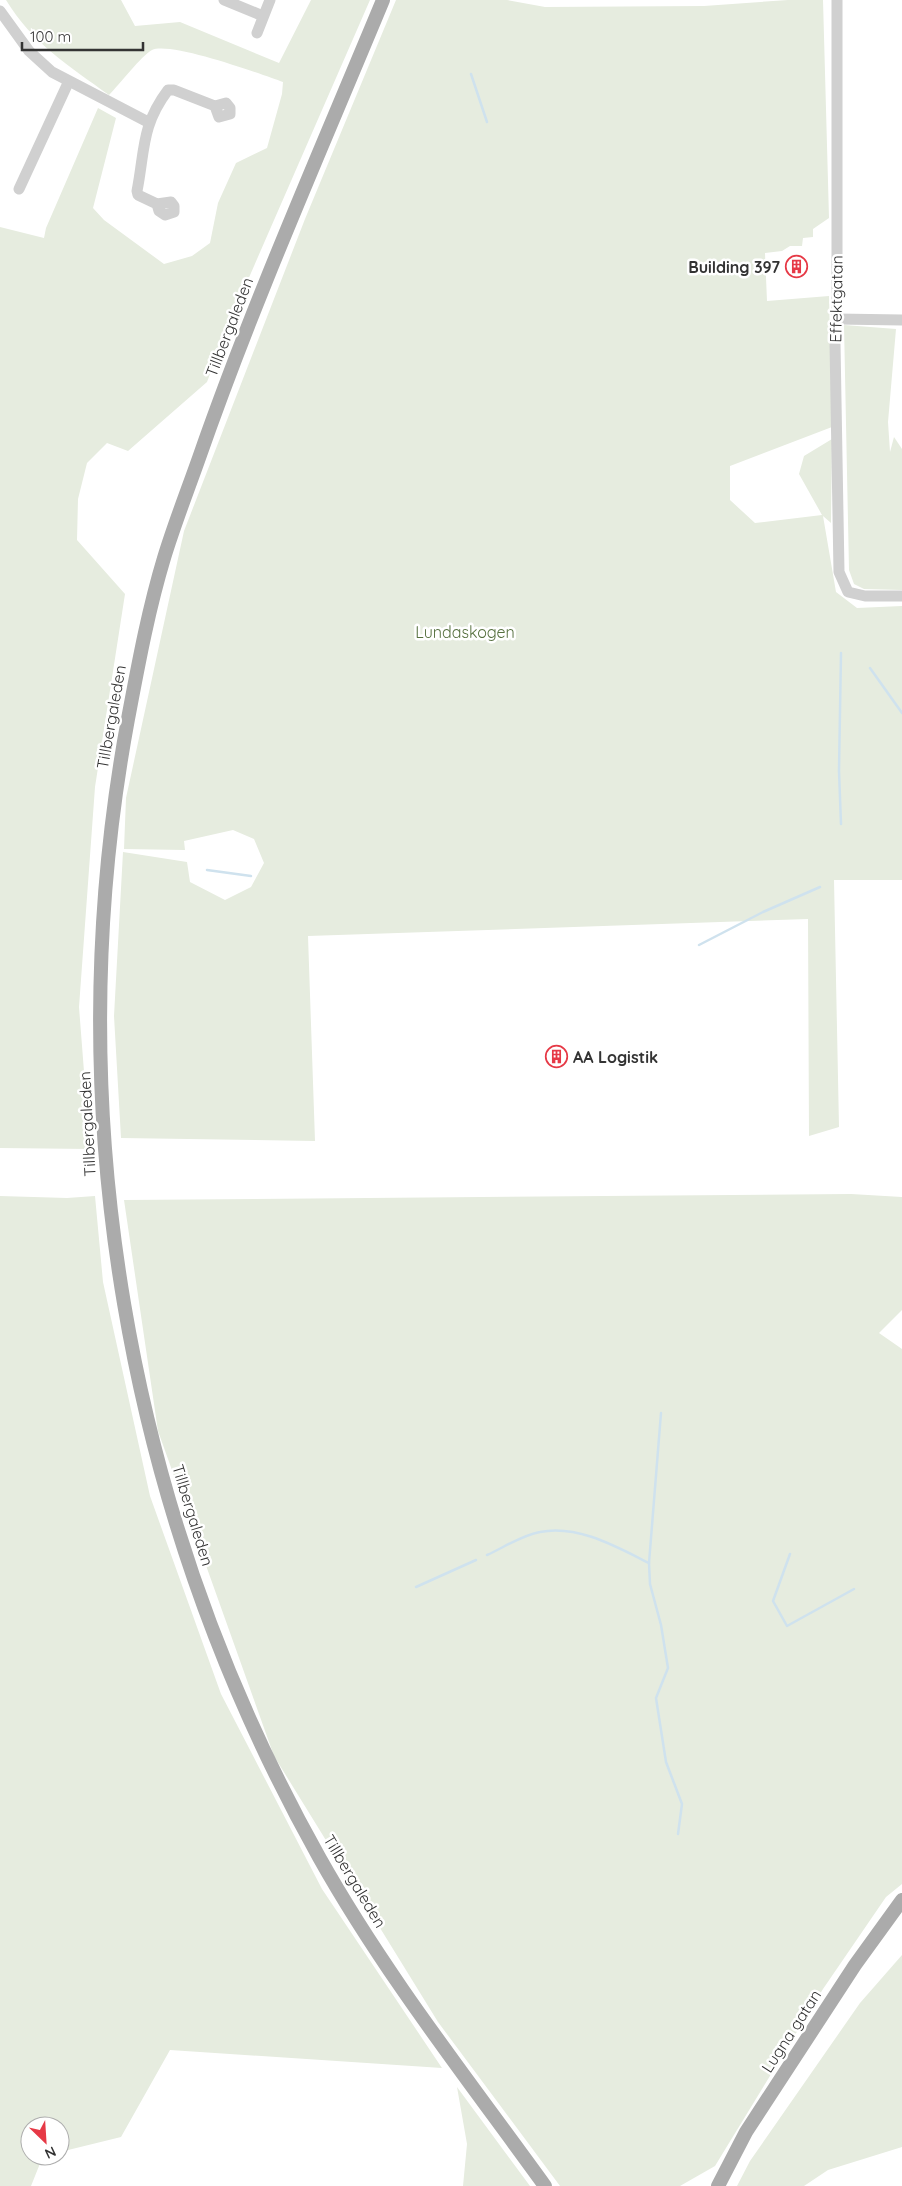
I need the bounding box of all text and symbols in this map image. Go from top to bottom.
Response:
scale bar [22,20,144,52]
text: 100 m [30,27,71,46]
building icon: Building 397 [784,255,808,279]
street label: Effektgatan [825,255,847,343]
place label: Building 397 [688,257,780,277]
street label: Tillbergaleden [201,274,257,380]
park label: Lundaskogen [415,622,515,642]
street label: Tillbergaleden [92,663,130,771]
building icon: AA Logistik [545,1045,569,1069]
place label: AA Logistik [573,1047,658,1067]
street label: Tillbergaleden [74,1071,100,1177]
street label: Tillbergaleden [168,1462,218,1568]
street label: Tillbergaleden [319,1831,391,1931]
street label: Lugna gatan [757,1986,825,2076]
north arrow [20,2116,70,2166]
text: N [42,2142,59,2163]

